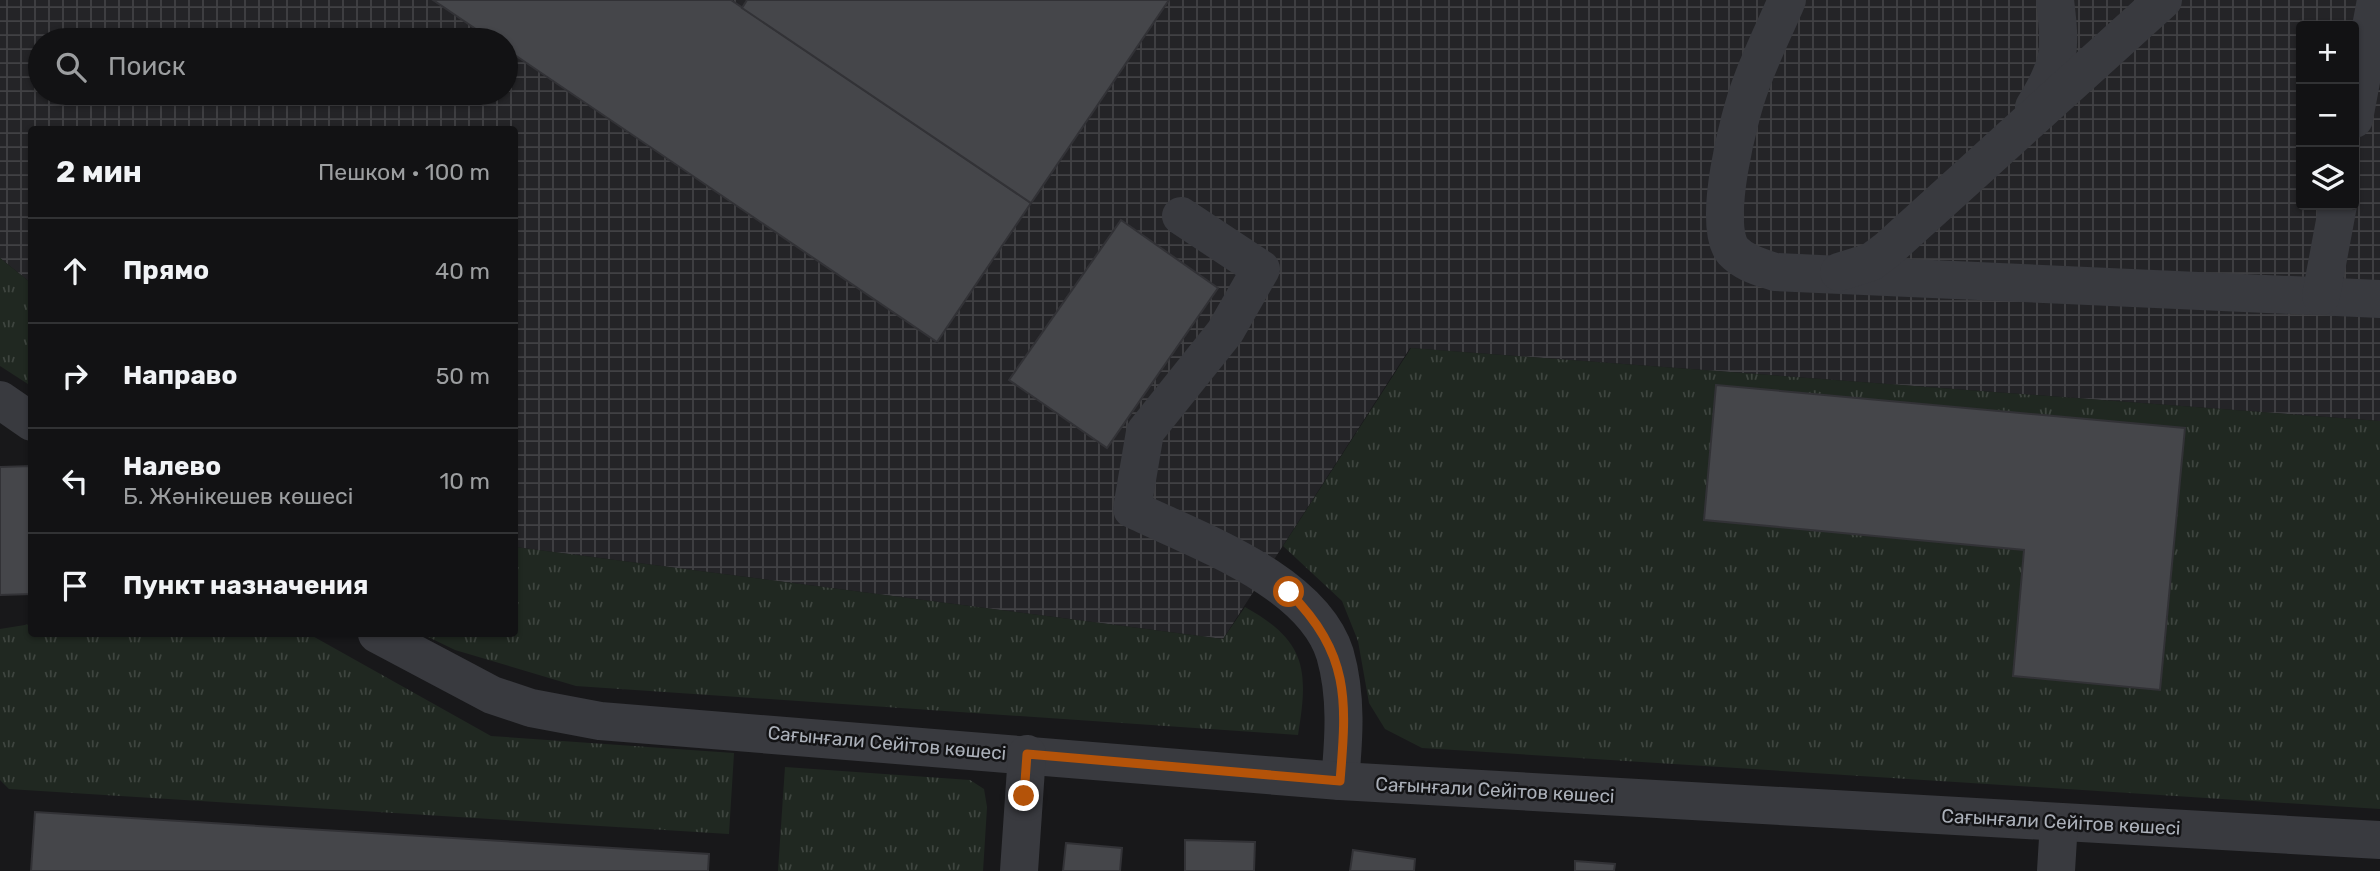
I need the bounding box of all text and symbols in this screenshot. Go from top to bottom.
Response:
map controls [2296,21,2359,210]
button: + [2296,21,2359,84]
search box [28,28,518,105]
icon: search [52,48,90,86]
text: Поиск [108,51,186,82]
button: − [2296,84,2359,147]
button: layers [2296,147,2359,210]
text: 2 мин [56,154,142,190]
text: Пешком · 100 m [318,158,490,186]
icon: ahead [56,252,94,290]
text: Прямо [123,255,209,286]
text: 40 m [435,257,490,285]
icon: right [56,357,94,395]
text: Направо [123,360,237,391]
text: 50 m [436,362,490,390]
text: Налево [123,451,221,482]
icon: left [56,462,94,500]
text: 10 m [439,467,490,495]
text: Б. Жәнікешев көшесі [123,482,353,510]
icon: arrive [56,567,94,605]
text: Пункт назначения [123,570,368,601]
route start [1273,576,1304,607]
street label: Сағынғали Сейітов көшесі [767,721,1007,765]
street label: Сағынғали Сейітов көшесі [1375,772,1615,808]
route end [1008,780,1039,811]
street label: Сағынғали Сейітов көшесі [1941,804,2181,840]

